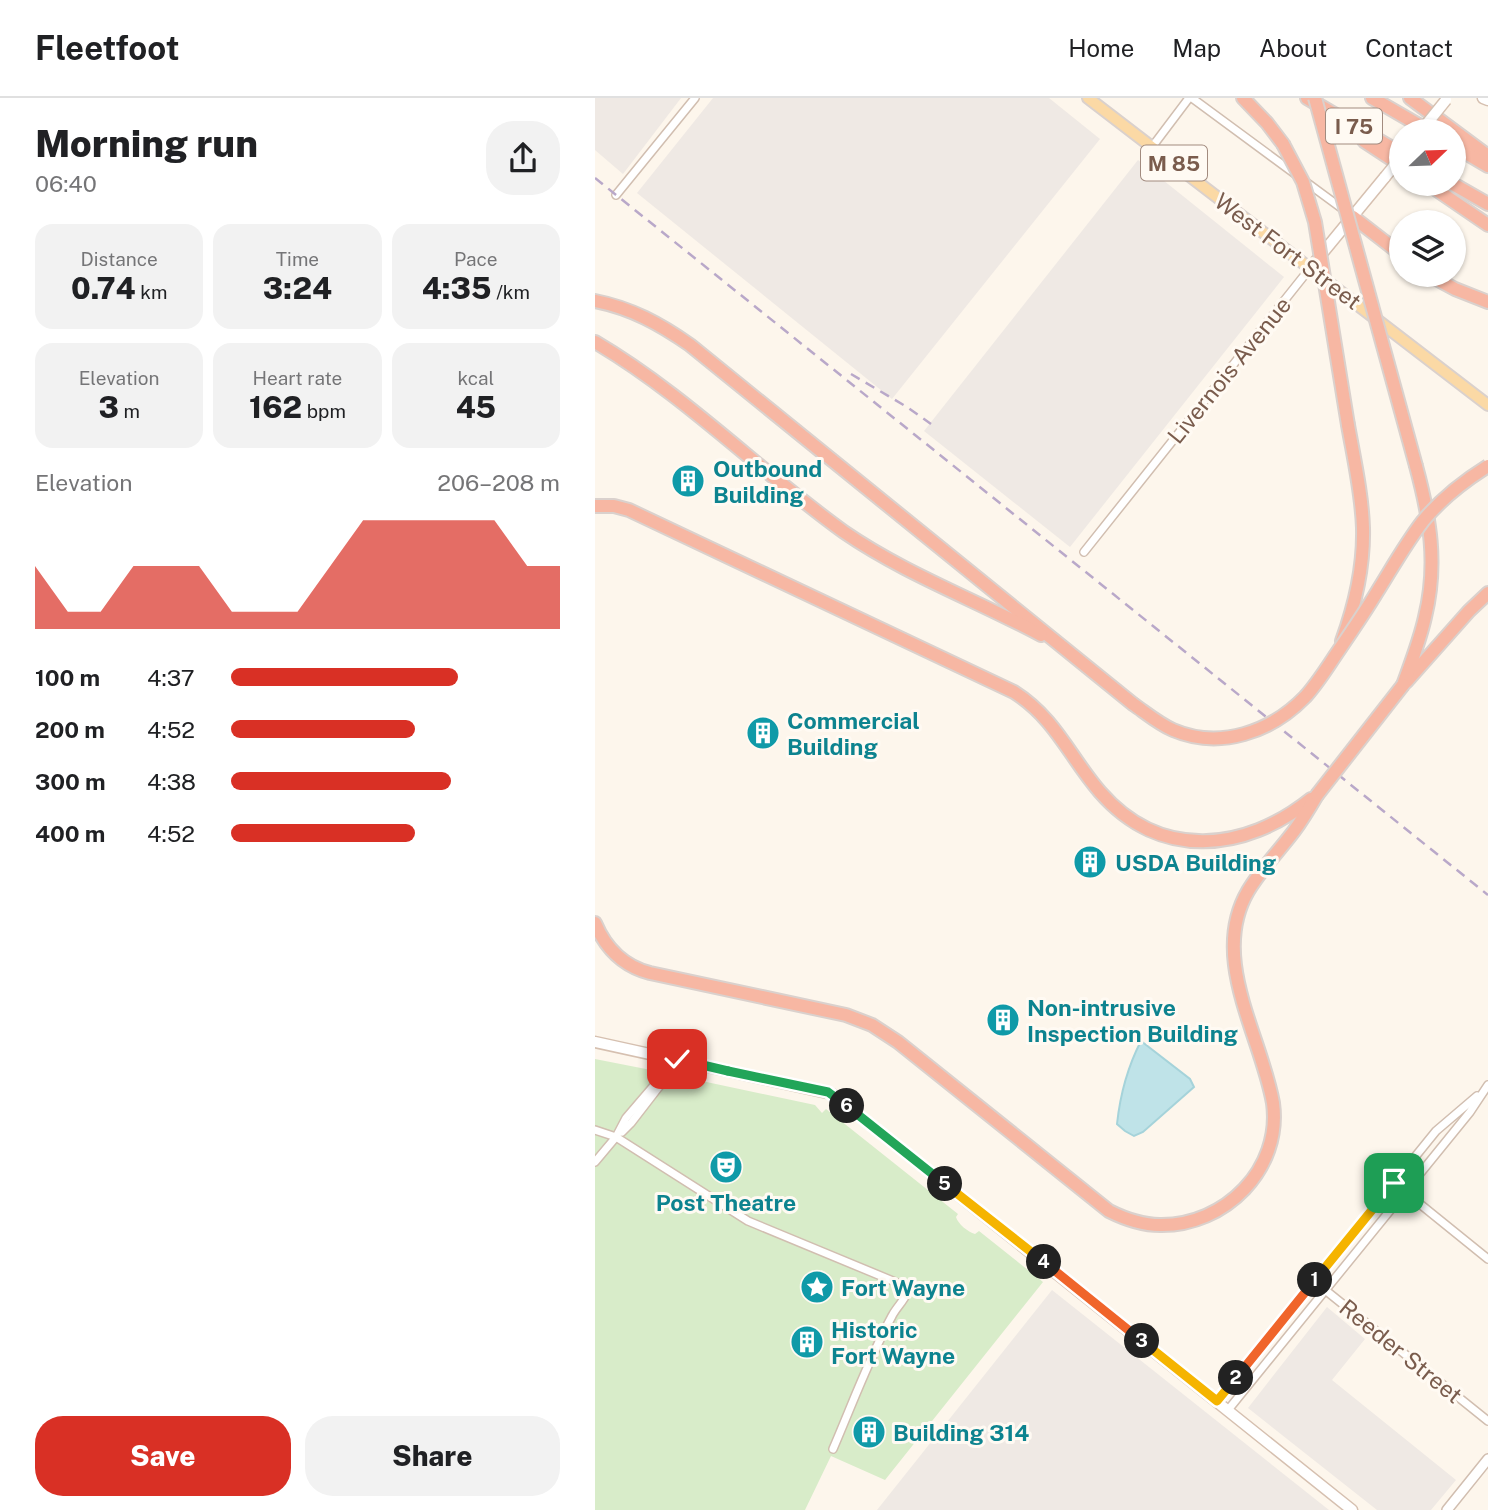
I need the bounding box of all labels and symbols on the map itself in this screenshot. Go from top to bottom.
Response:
road number: I 75 [1326,108,1382,144]
north arrow [1389,119,1467,196]
road number: M 85 [1141,146,1207,180]
street label: West Fort Street [1209,187,1367,315]
street label: Livernois Avenue [1162,291,1296,449]
place label: Outbound Building [713,455,822,508]
building icon: Outbound Building [669,462,707,500]
place label: Commercial Building [787,707,920,760]
building icon: Commercial Building [744,714,782,752]
building icon: USDA Building [1071,843,1109,881]
place label: USDA Building [1115,849,1276,876]
place label: Non-intrusive Inspection Building [1027,994,1238,1047]
building icon: Non-intrusive Inspection Building [984,1001,1022,1039]
pin [647,1029,707,1089]
pin: 6 [829,1088,865,1124]
theatre icon: Post Theatre [707,1148,745,1186]
pin [1364,1153,1424,1213]
pin: 5 [927,1166,963,1202]
place label: Post Theatre [656,1189,796,1216]
pin: 4 [1027,1244,1061,1280]
pin: 1 [1297,1262,1333,1298]
place icon: Fort Wayne [798,1268,836,1306]
place label: Fort Wayne [841,1274,965,1301]
street label: Reeder Street [1334,1293,1468,1409]
place label: Historic Fort Wayne [831,1316,955,1369]
building icon: Historic Fort Wayne [788,1323,826,1361]
pin: 3 [1125,1324,1159,1358]
pin: 2 [1219,1360,1253,1396]
building icon: Building 314 [850,1413,888,1451]
place label: Building 314 [893,1419,1029,1446]

